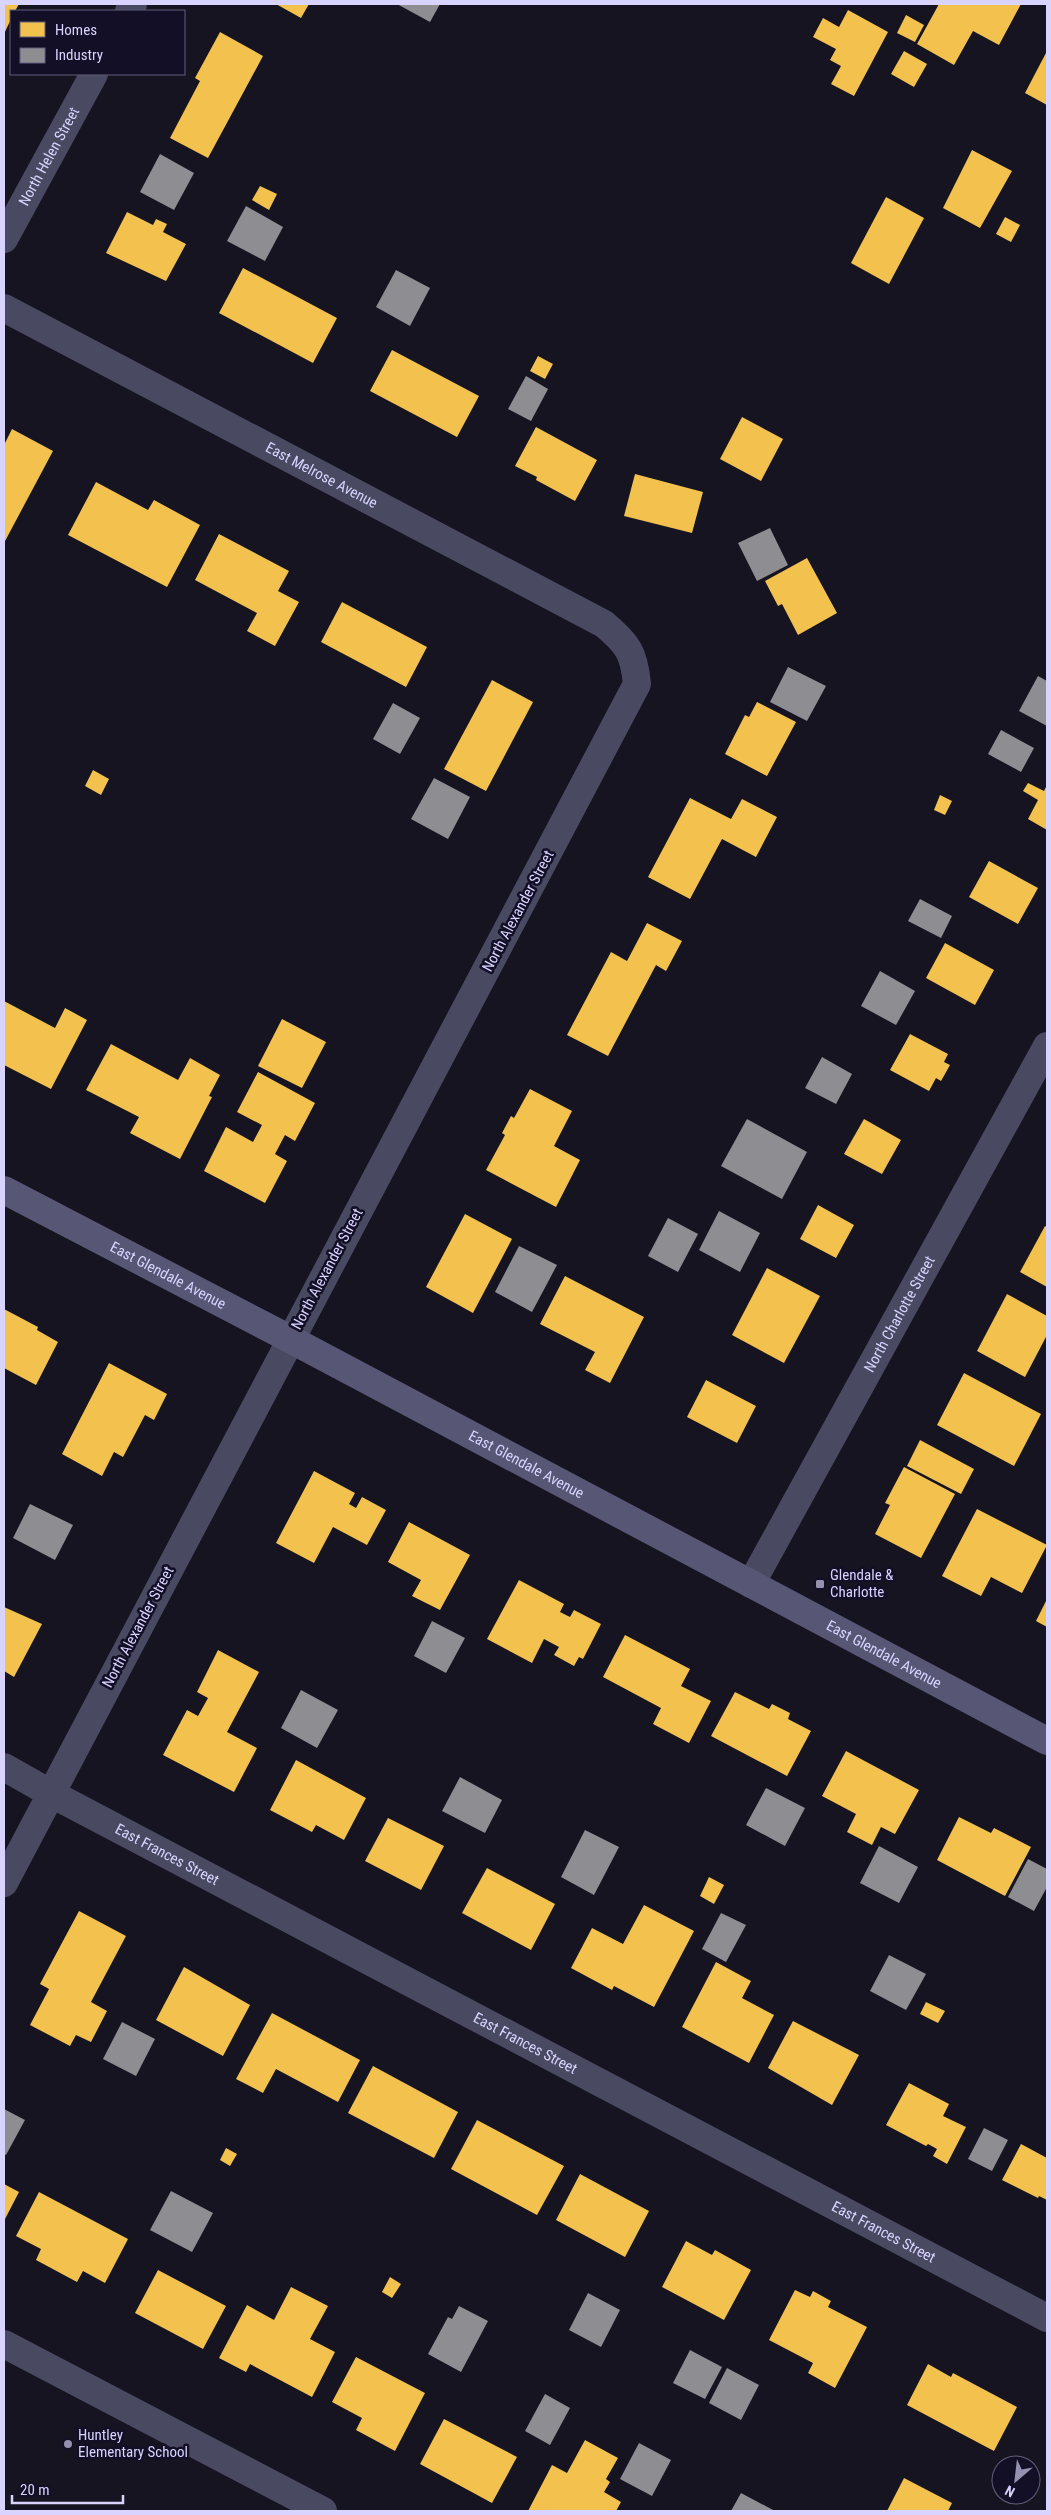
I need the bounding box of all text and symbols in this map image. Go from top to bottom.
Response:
legend [10,10,185,75]
text: Homes [55,21,97,39]
text: Industry [55,46,103,64]
street label: North Helen Street [15,104,83,209]
street label: East Melrose Avenue [263,438,381,512]
street label: North Alexander Street [478,847,558,975]
street label: North Alexander Street [287,1205,367,1333]
street label: East Glendale Avenue [107,1238,229,1313]
street label: North Charlotte Street [860,1253,939,1375]
street label: East Glendale Avenue [466,1427,587,1502]
street label: North Alexander Street [98,1563,178,1691]
place label: Glendale & Charlotte [830,1566,894,1601]
marker: Glendale & Charlotte [814,1578,826,1590]
street label: East Glendale Avenue [823,1616,945,1692]
street label: East Frances Street [112,1820,222,1889]
street label: East Frances Street [470,2009,580,2078]
street label: East Frances Street [829,2197,939,2267]
place label: Huntley Elementary School [78,2426,188,2461]
marker: Huntley Elementary School [62,2438,74,2450]
north arrow [991,2455,1041,2505]
scale bar [12,2472,124,2504]
text: 20 m [20,2481,50,2499]
text: N [1002,2482,1017,2501]

